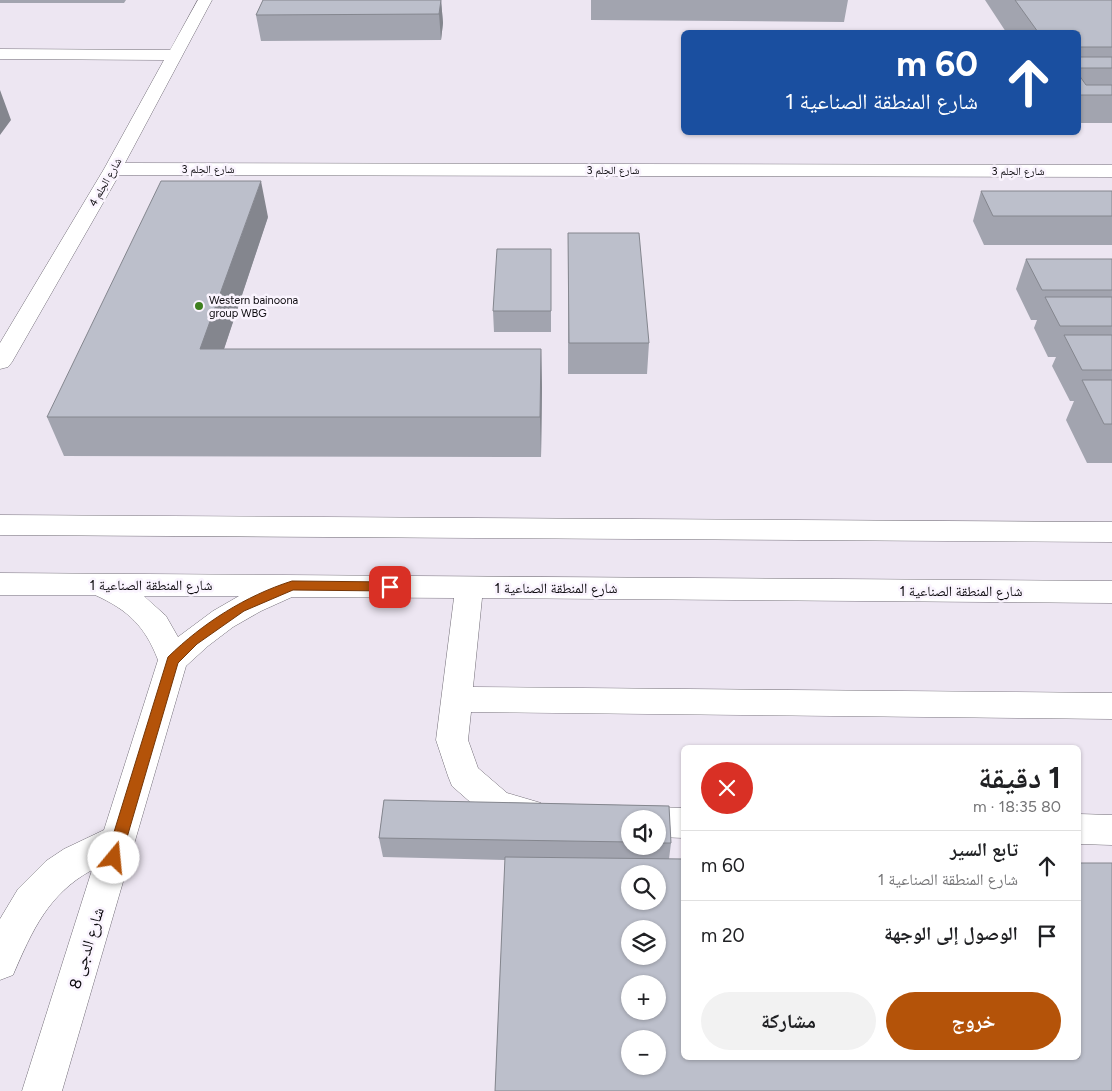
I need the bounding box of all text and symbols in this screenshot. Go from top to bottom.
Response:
text: 60 m [896,43,978,85]
icon: ahead [996,50,1061,115]
text: شارع المنطقة الصناعية 1 [785,88,978,115]
street label: شارع الحِلم 4 [86,156,125,209]
street label: شارع الحِلم 3 [181,163,235,177]
street label: شارع الحِلم 3 [586,164,640,178]
street label: شارع الحِلم 3 [991,165,1045,179]
place label: Western bainoona group WBG [209,294,298,320]
marker: Western bainoona group WBG [193,300,205,312]
pin [369,566,411,608]
icon: arrive [376,573,404,601]
street label: شارع المنطقة الصناعية 1 [90,577,212,595]
street label: شارع المنطقة الصناعية 1 [495,580,617,598]
street label: شارع المنطقة الصناعية 1 [900,583,1022,601]
text: 1 دقيقة [978,759,1061,796]
button: close [701,762,753,814]
text: 80 m · 18:35 [973,797,1061,816]
map controls [621,810,666,1075]
button: sound [621,810,666,855]
position arrow [87,831,139,883]
text: تابع السير [950,838,1018,861]
icon: ahead [1033,852,1061,880]
text: 60 m [701,854,745,877]
button: search [621,865,666,910]
text: شارع المنطقة الصناعية 1 [878,870,1018,889]
street label: شارع الدجى 8 [65,905,109,991]
button: layers [621,920,666,965]
text: الوصول إلى الوجهة [884,922,1018,945]
icon: arrive [1033,922,1061,950]
text: 20 m [701,924,745,947]
button: + [621,975,666,1020]
button: مشاركة [701,992,876,1050]
button: خروج [886,992,1061,1050]
button: − [621,1030,666,1075]

